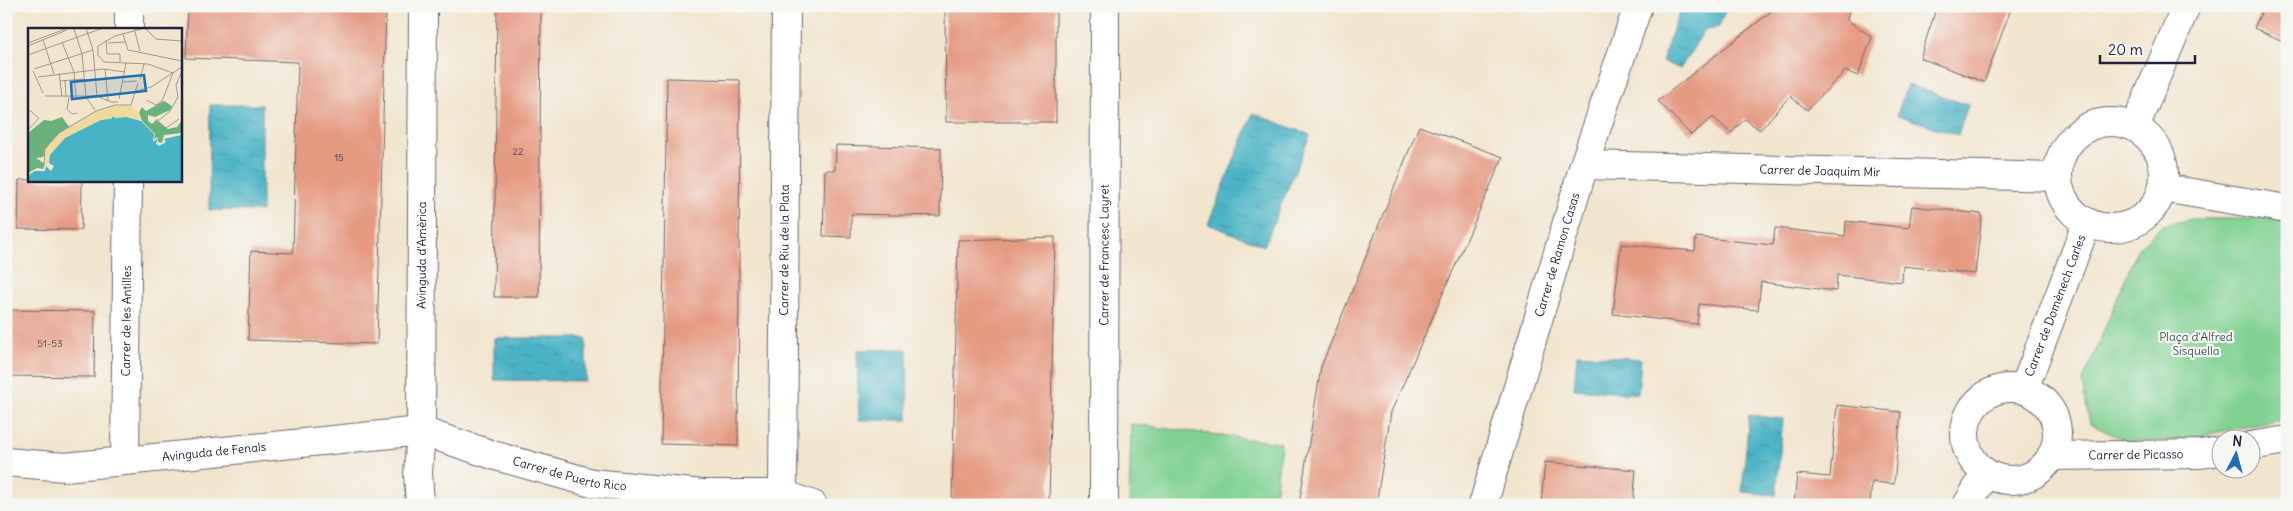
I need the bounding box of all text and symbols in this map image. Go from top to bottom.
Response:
inset map [28,28,181,181]
scale bar [2100,32,2196,64]
text: 20 m [2108,40,2143,59]
house number: 22 [513,145,524,158]
house number: 15 [334,151,344,164]
street label: Carrer de Joaquim Mir [1759,161,1881,180]
street label: Carrer de Riu de la Plata [776,184,792,316]
street label: Carrer de Francesc Layret [1096,184,1112,326]
street label: Carrer de Ramon Casas [1531,191,1582,318]
street label: Avinguda d'Amèrica [414,201,429,309]
street label: Carrer de Domènech Carles [2021,232,2089,379]
street label: Carrer de les Antilles [118,266,134,377]
park label: Plaça d'Alfred Sisquella [2159,329,2233,358]
house number: 51-53 [37,337,63,350]
north arrow [2210,428,2260,478]
text: N [2232,432,2243,451]
street label: Avinguda de Fenals [161,439,267,464]
street label: Carrer de Picasso [2088,446,2184,463]
street label: Carrer de Puerto Rico [511,453,628,493]

